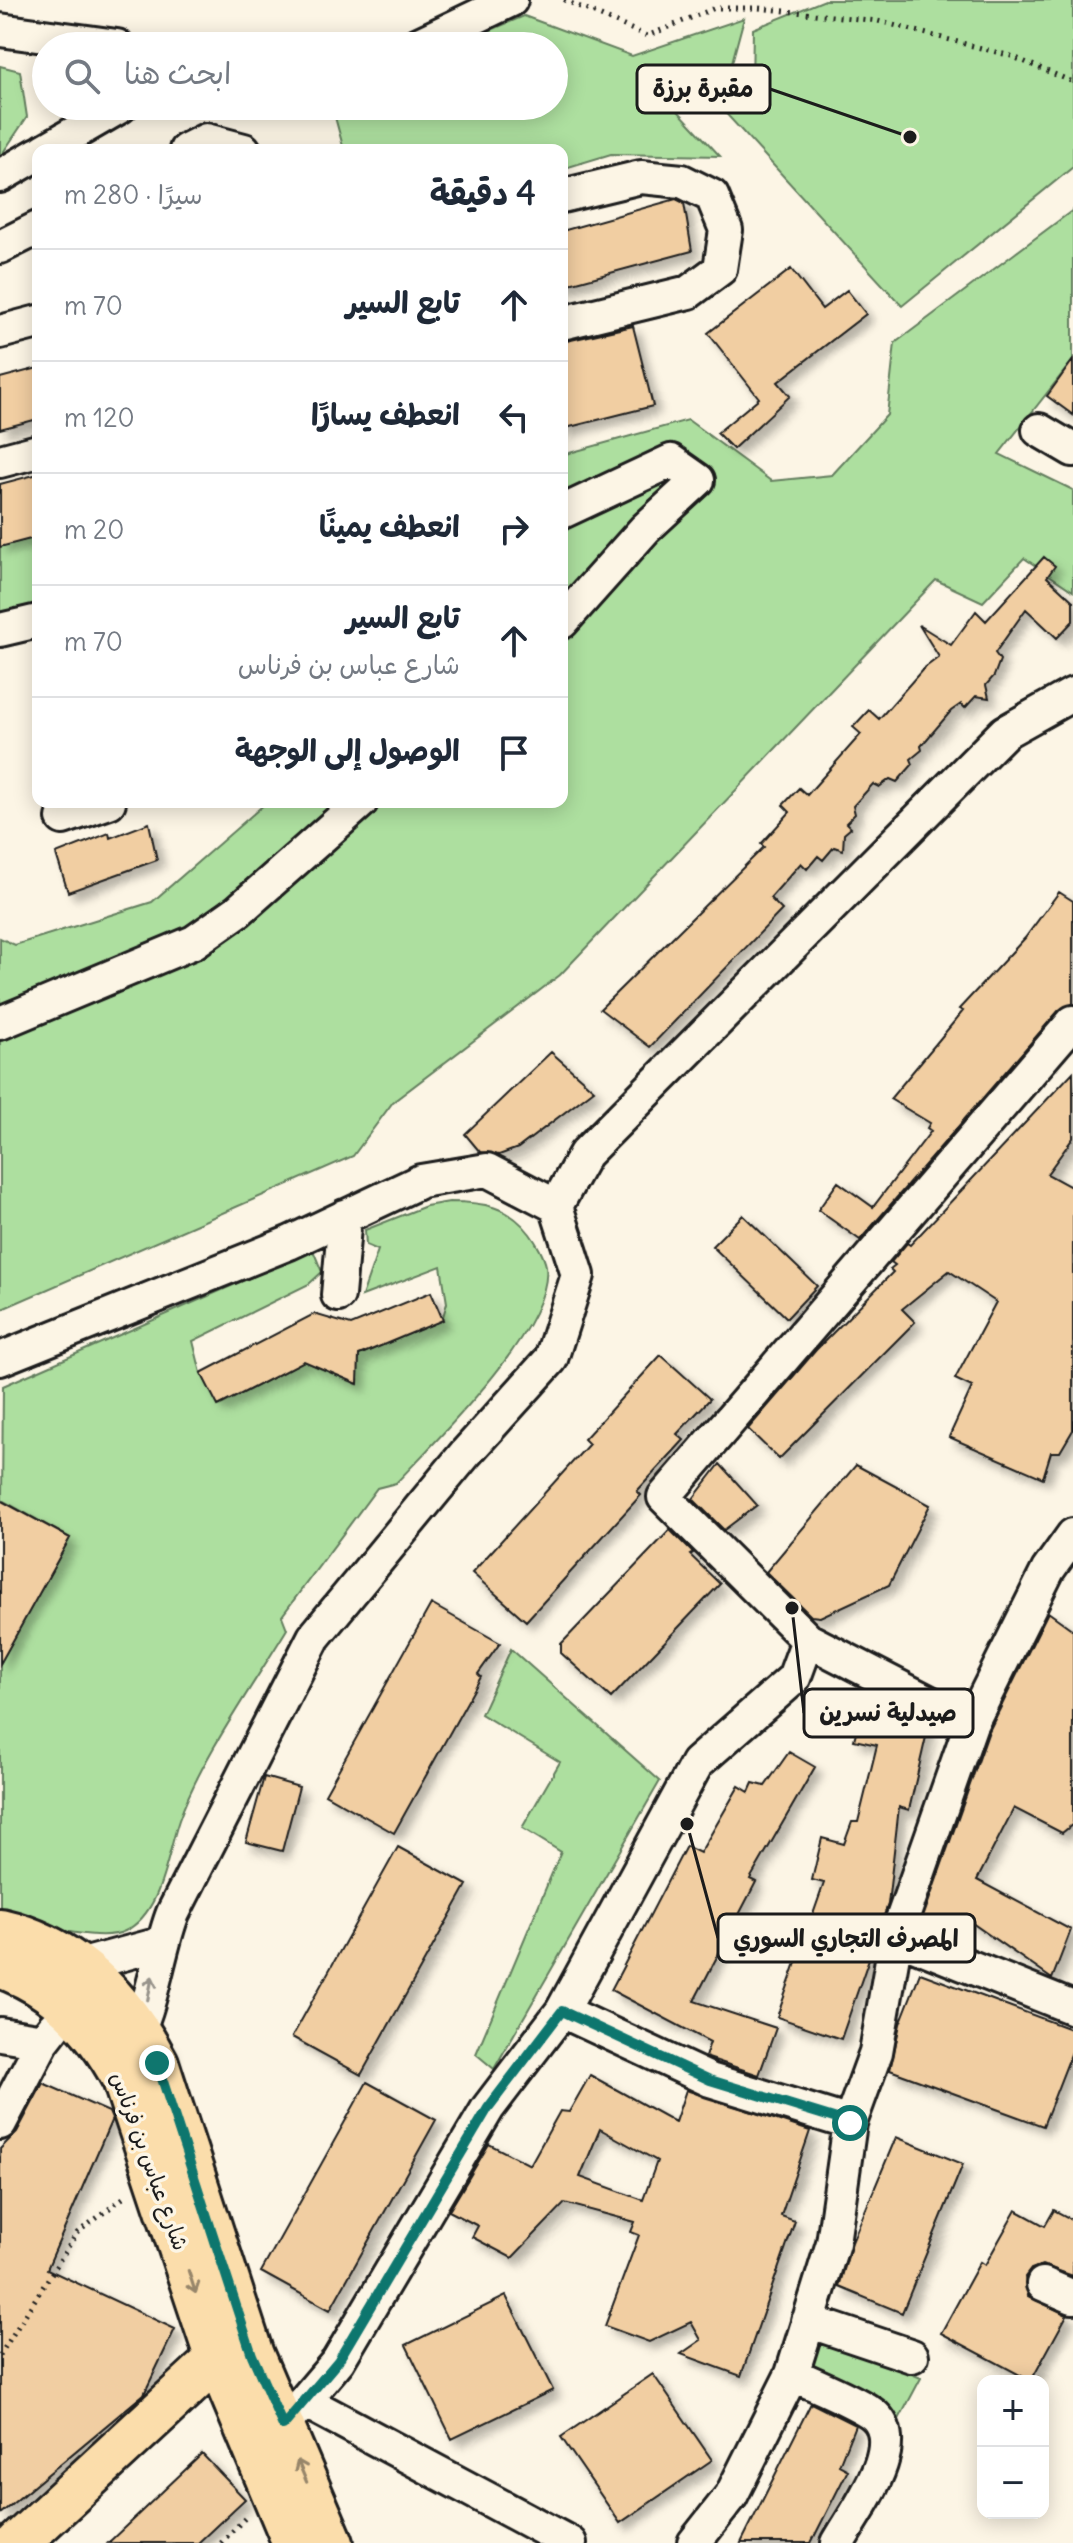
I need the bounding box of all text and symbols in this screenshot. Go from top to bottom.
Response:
search box [32,32,568,120]
icon: search [60,54,104,98]
text: ابحث هنا [124,54,231,92]
callout: مقبرة برزة [637,65,770,113]
text: مقبرة برزة [653,73,753,103]
text: 4 دقيقة [430,171,536,214]
text: سيرًا · 280 m [64,178,203,211]
text: تابع السير [346,283,460,321]
icon: ahead [492,283,536,327]
text: 70 m [64,289,123,322]
text: انعطف يسارًا [311,395,460,433]
icon: left [492,395,536,439]
text: 120 m [64,401,135,434]
text: انعطف يمينًا [319,507,460,545]
icon: right [492,507,536,551]
text: 20 m [64,513,124,546]
text: تابع السير [346,598,460,636]
icon: ahead [492,619,536,663]
text: 70 m [64,625,123,658]
text: شارع عباس بن فرناس [238,648,460,681]
text: الوصول إلى الوجهة [235,731,460,769]
icon: arrive [492,731,536,775]
callout: صيدلية نسرين [804,1689,973,1737]
text: صيدلية نسرين [819,1697,957,1727]
callout: المصرف التجاري السوري [718,1914,975,1962]
text: المصرف التجاري السوري [733,1923,959,1957]
one-way arrow [144,1976,159,2001]
route end [139,2045,175,2081]
street label: شارع عباس بن فرناس [103,2068,195,2255]
route start [832,2105,868,2141]
one-way arrow [185,2268,200,2294]
map controls [977,2375,1049,2519]
button: + [977,2375,1049,2447]
button: − [977,2447,1049,2519]
one-way arrow [293,2459,308,2484]

